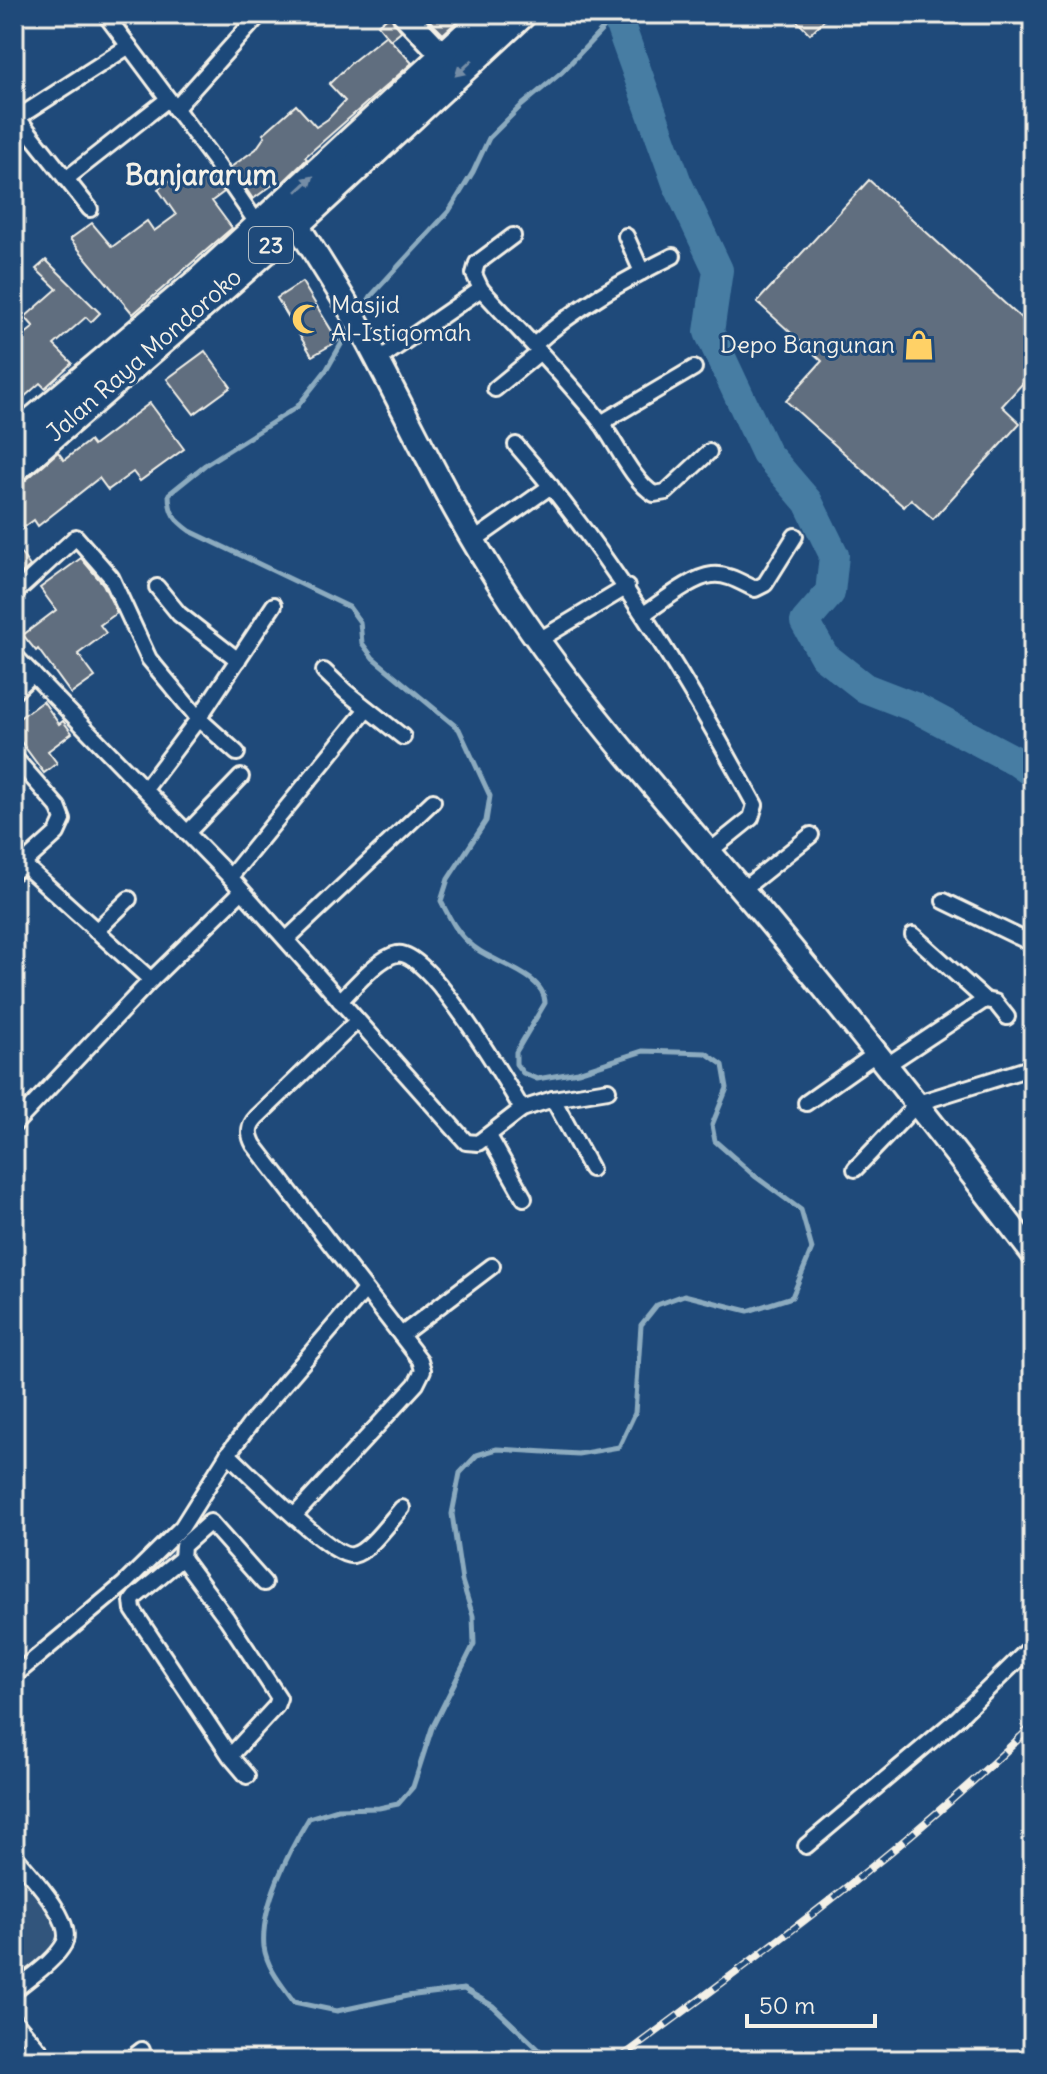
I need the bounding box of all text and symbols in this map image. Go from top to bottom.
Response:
one-way arrow [455,58,474,76]
district label: Banjararum [125,157,278,193]
one-way arrow [295,176,314,194]
road number: 23 [249,227,293,263]
street label: Jalan Raya Mondoroko [39,261,247,447]
place label: Masjid Al-Istiqomah [331,289,471,347]
mosque icon: Masjid Al-Istiqomah [290,302,324,336]
shop icon: Depo Bangunan [902,328,936,362]
place label: Depo Bangunan [720,329,895,359]
scale bar [747,1978,875,2028]
text: 50 m [759,1990,815,2020]

